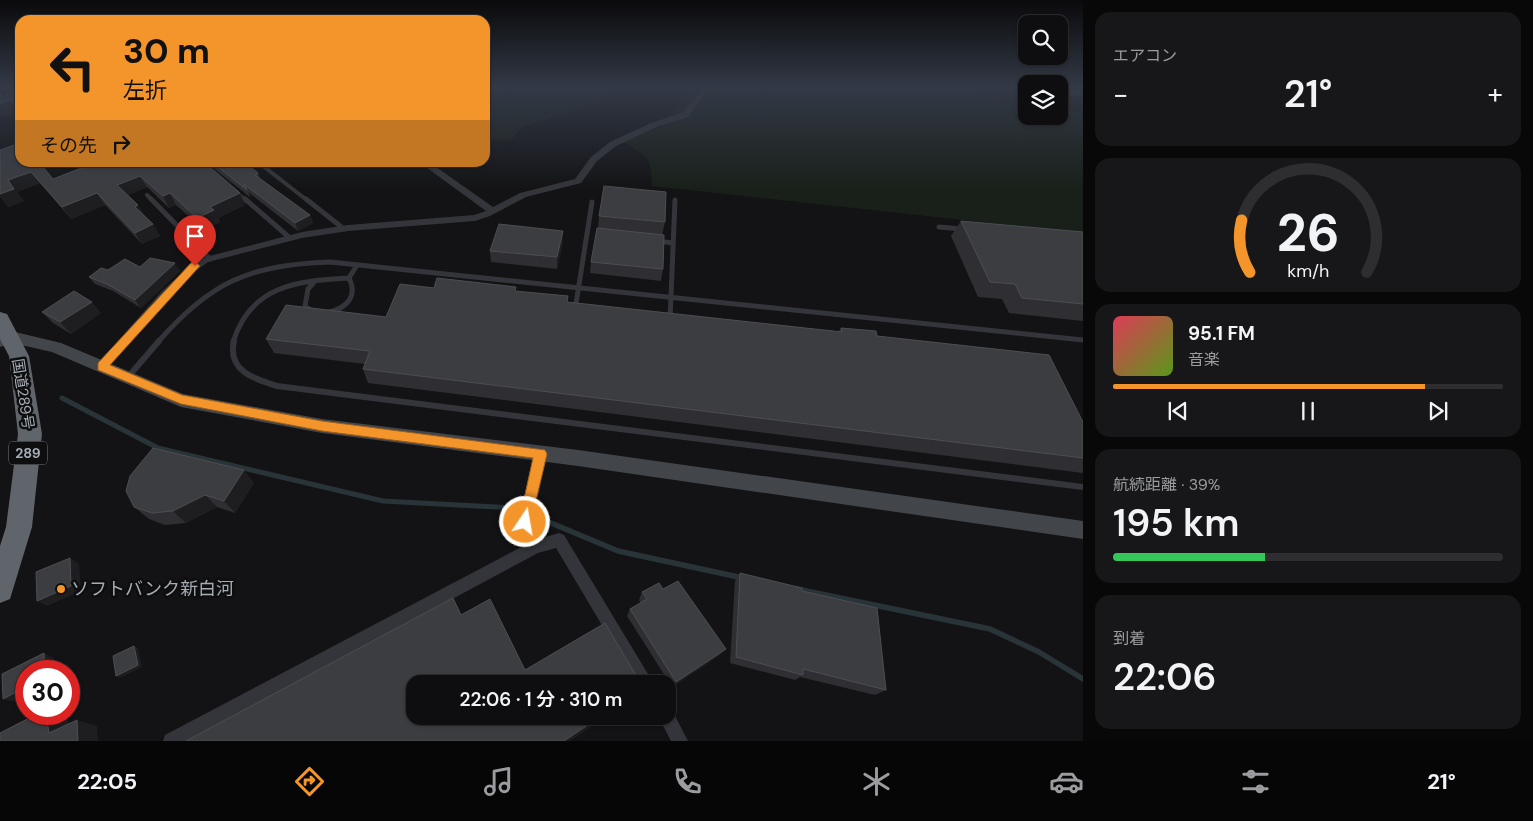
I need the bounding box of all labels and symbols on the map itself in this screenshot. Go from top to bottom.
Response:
pin [174,215,216,266]
street label: 国道289号 [8,357,38,431]
road number: 289 [9,442,47,464]
position arrow [498,495,550,547]
place label: ソフトバンク新白河 [71,577,234,601]
marker: ソフトバンク新白河 [55,583,67,595]
speed limit sign: 30 [15,660,80,725]

